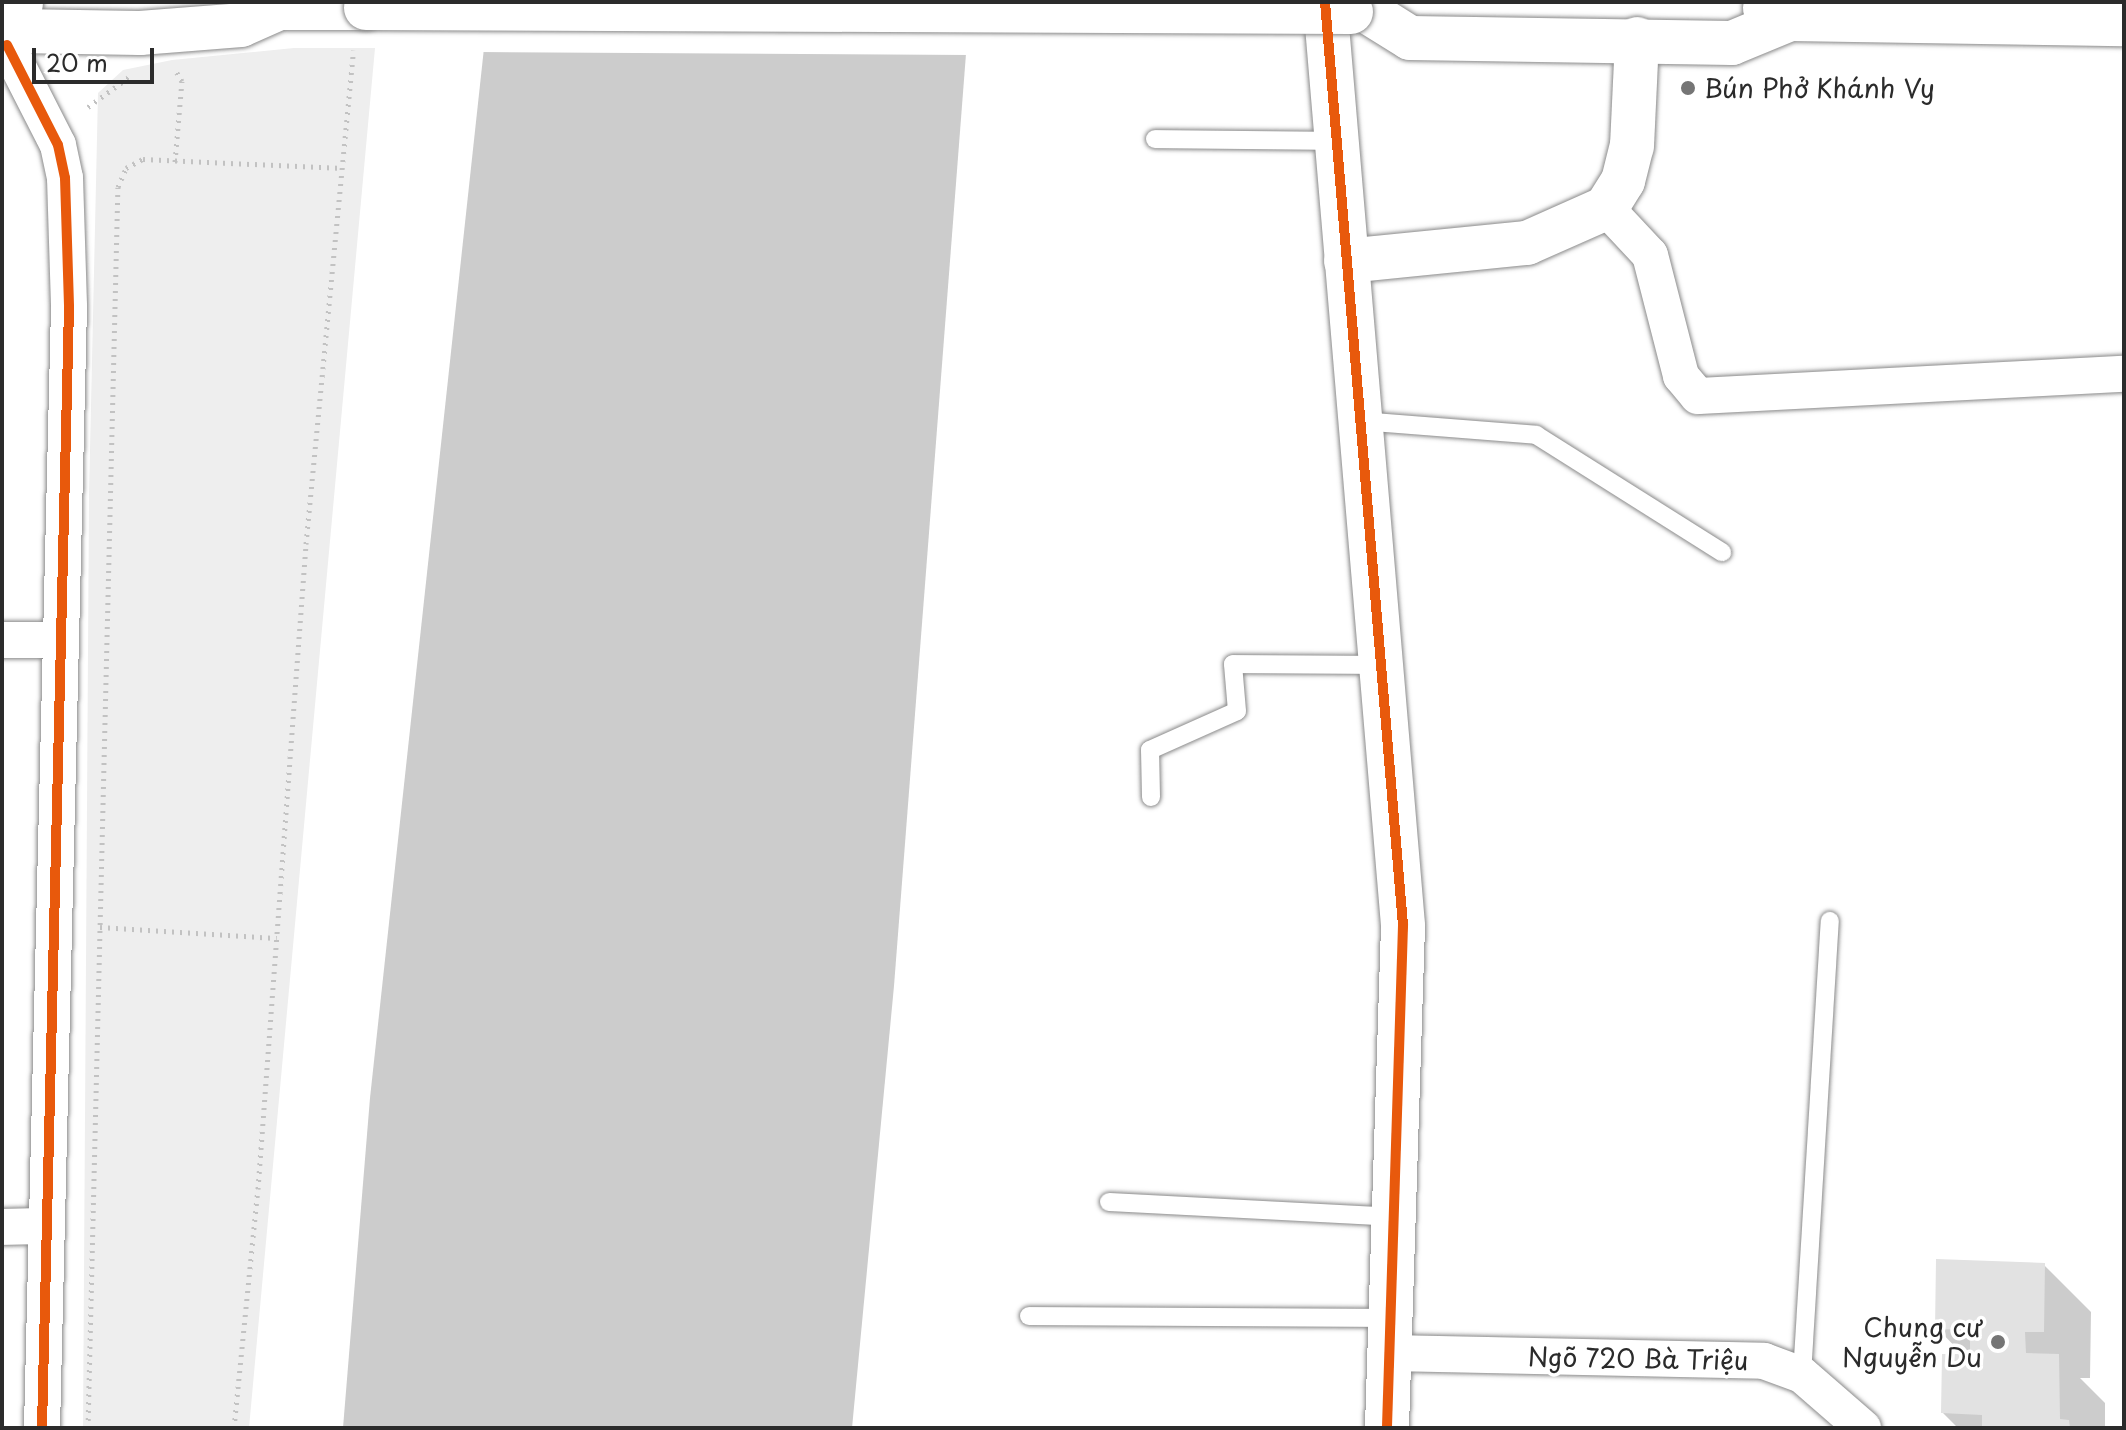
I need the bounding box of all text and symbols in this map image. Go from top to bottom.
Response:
scale bar [36,32,158,82]
text: 20 m [46,44,108,80]
place label: Bún Phở Khánh Vy [1704,72,1932,104]
marker: Bún Phở Khánh Vy [1679,79,1697,97]
place label: Chung cư Nguyễn Du [1842,1311,1982,1372]
marker: Chung cư Nguyễn Du [1989,1333,2007,1351]
street label: Ngõ 720 Bà Triệu [1527,1340,1749,1376]

